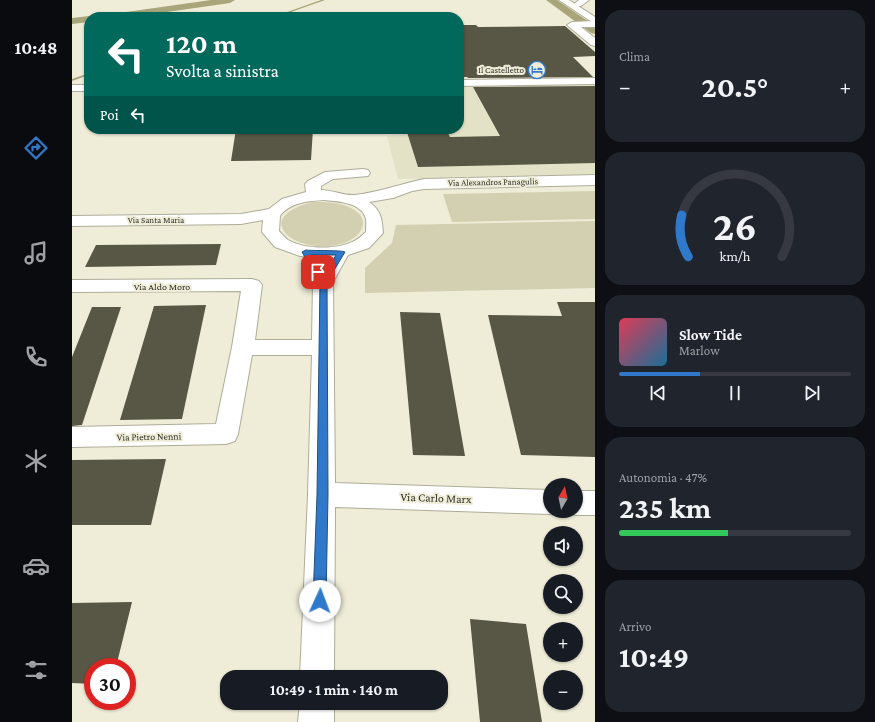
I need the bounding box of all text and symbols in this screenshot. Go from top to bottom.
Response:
icon: left [100,28,152,80]
text: 120 m [166,28,237,59]
text: 10:48 [15,38,57,58]
text: Clima [619,49,650,64]
hotel icon: Il Castelletto [527,60,547,80]
text: Svolta a sinistra [166,61,279,81]
place label: Il Castelletto [478,65,525,75]
text: 20.5° [702,70,768,103]
text: − [619,74,631,99]
text: + [839,74,851,99]
icon: left [127,104,149,126]
text: Poi [100,107,119,123]
icon: directions [22,134,50,162]
street label: Via Alexandros Panagulis [448,176,539,188]
text: 26 [713,202,757,248]
street label: Via Santa Maria [128,215,184,225]
icon: music [22,239,50,267]
text: km/h [720,247,751,263]
pin [301,255,335,289]
icon: arrive [307,261,329,283]
street label: Via Aldo Moro [134,281,190,292]
text: Slow Tide [679,327,742,343]
icon: phone [22,343,50,371]
text: Marlow [679,343,720,358]
icon: previous [647,382,669,404]
icon: pause [724,382,746,404]
icon: next [801,382,823,404]
street label: Via Pietro Nenni [117,430,182,443]
icon: climate [22,447,50,475]
text: Autonomia · 47% [619,470,707,485]
north arrow [543,478,583,518]
map controls [543,478,583,710]
street label: Via Carlo Marx [400,490,472,506]
text: 235 km [619,491,711,524]
button: sound [543,526,583,566]
icon: car [22,552,50,580]
button: search [543,574,583,614]
position arrow [299,580,341,622]
text: Arrivo [619,619,651,634]
button: + [543,622,583,662]
text: 10:49 [619,640,689,673]
icon: filters [22,656,50,684]
speed limit sign: 30 [84,658,136,710]
button: − [543,670,583,710]
text: 10:49 · 1 min · 140 m [270,682,398,698]

